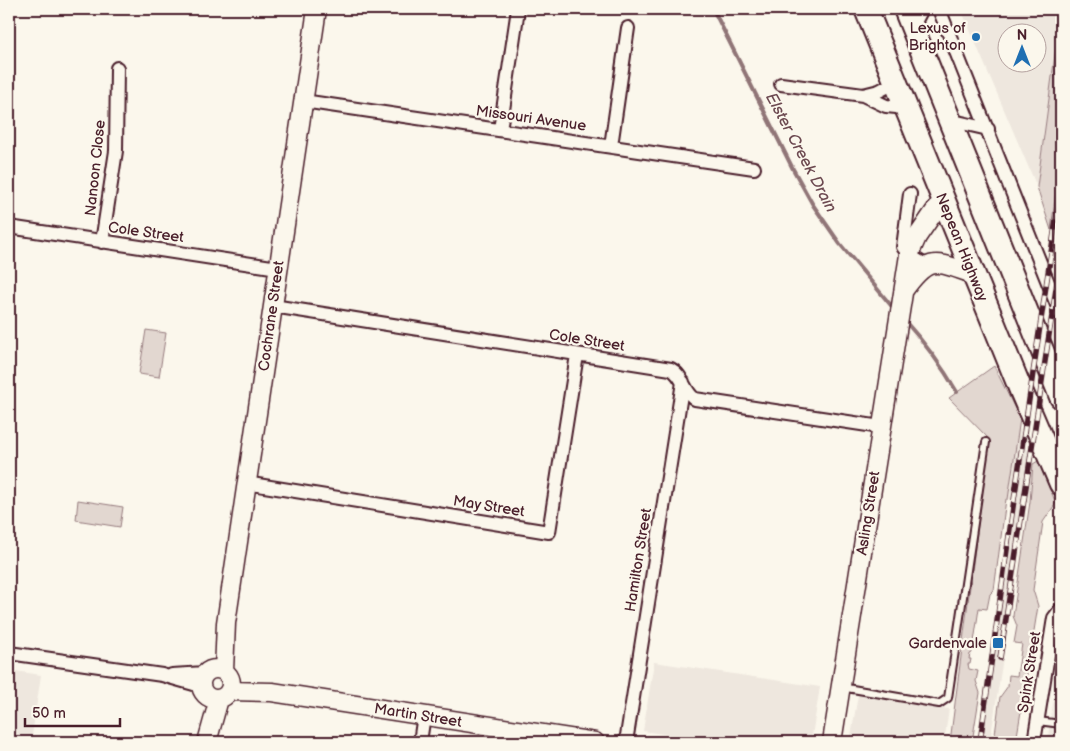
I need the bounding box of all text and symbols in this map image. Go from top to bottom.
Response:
place label: Lexus of Brighton [909,19,966,55]
north arrow [998,22,1048,72]
text: N [1017,27,1027,44]
marker: Lexus of Brighton [970,31,982,43]
water label: Elster Creek Drain [761,90,840,216]
street label: Missouri Avenue [474,101,587,136]
street label: Nanoon Close [81,119,110,217]
street label: Nepean Highway [931,190,992,304]
street label: Cole Street [107,218,185,247]
street label: Cochrane Street [254,259,289,373]
street label: Cole Street [548,325,626,356]
street label: Asling Street [852,469,885,557]
street label: May Street [452,491,526,522]
street label: Hamilton Street [621,506,656,613]
street label: Spink Street [1014,630,1045,714]
place label: Gardenvale [909,634,987,653]
marker: Gardenvale [991,636,1005,650]
scale bar [25,696,120,728]
street label: Martin Street [373,699,464,732]
text: 50 m [32,704,66,723]

